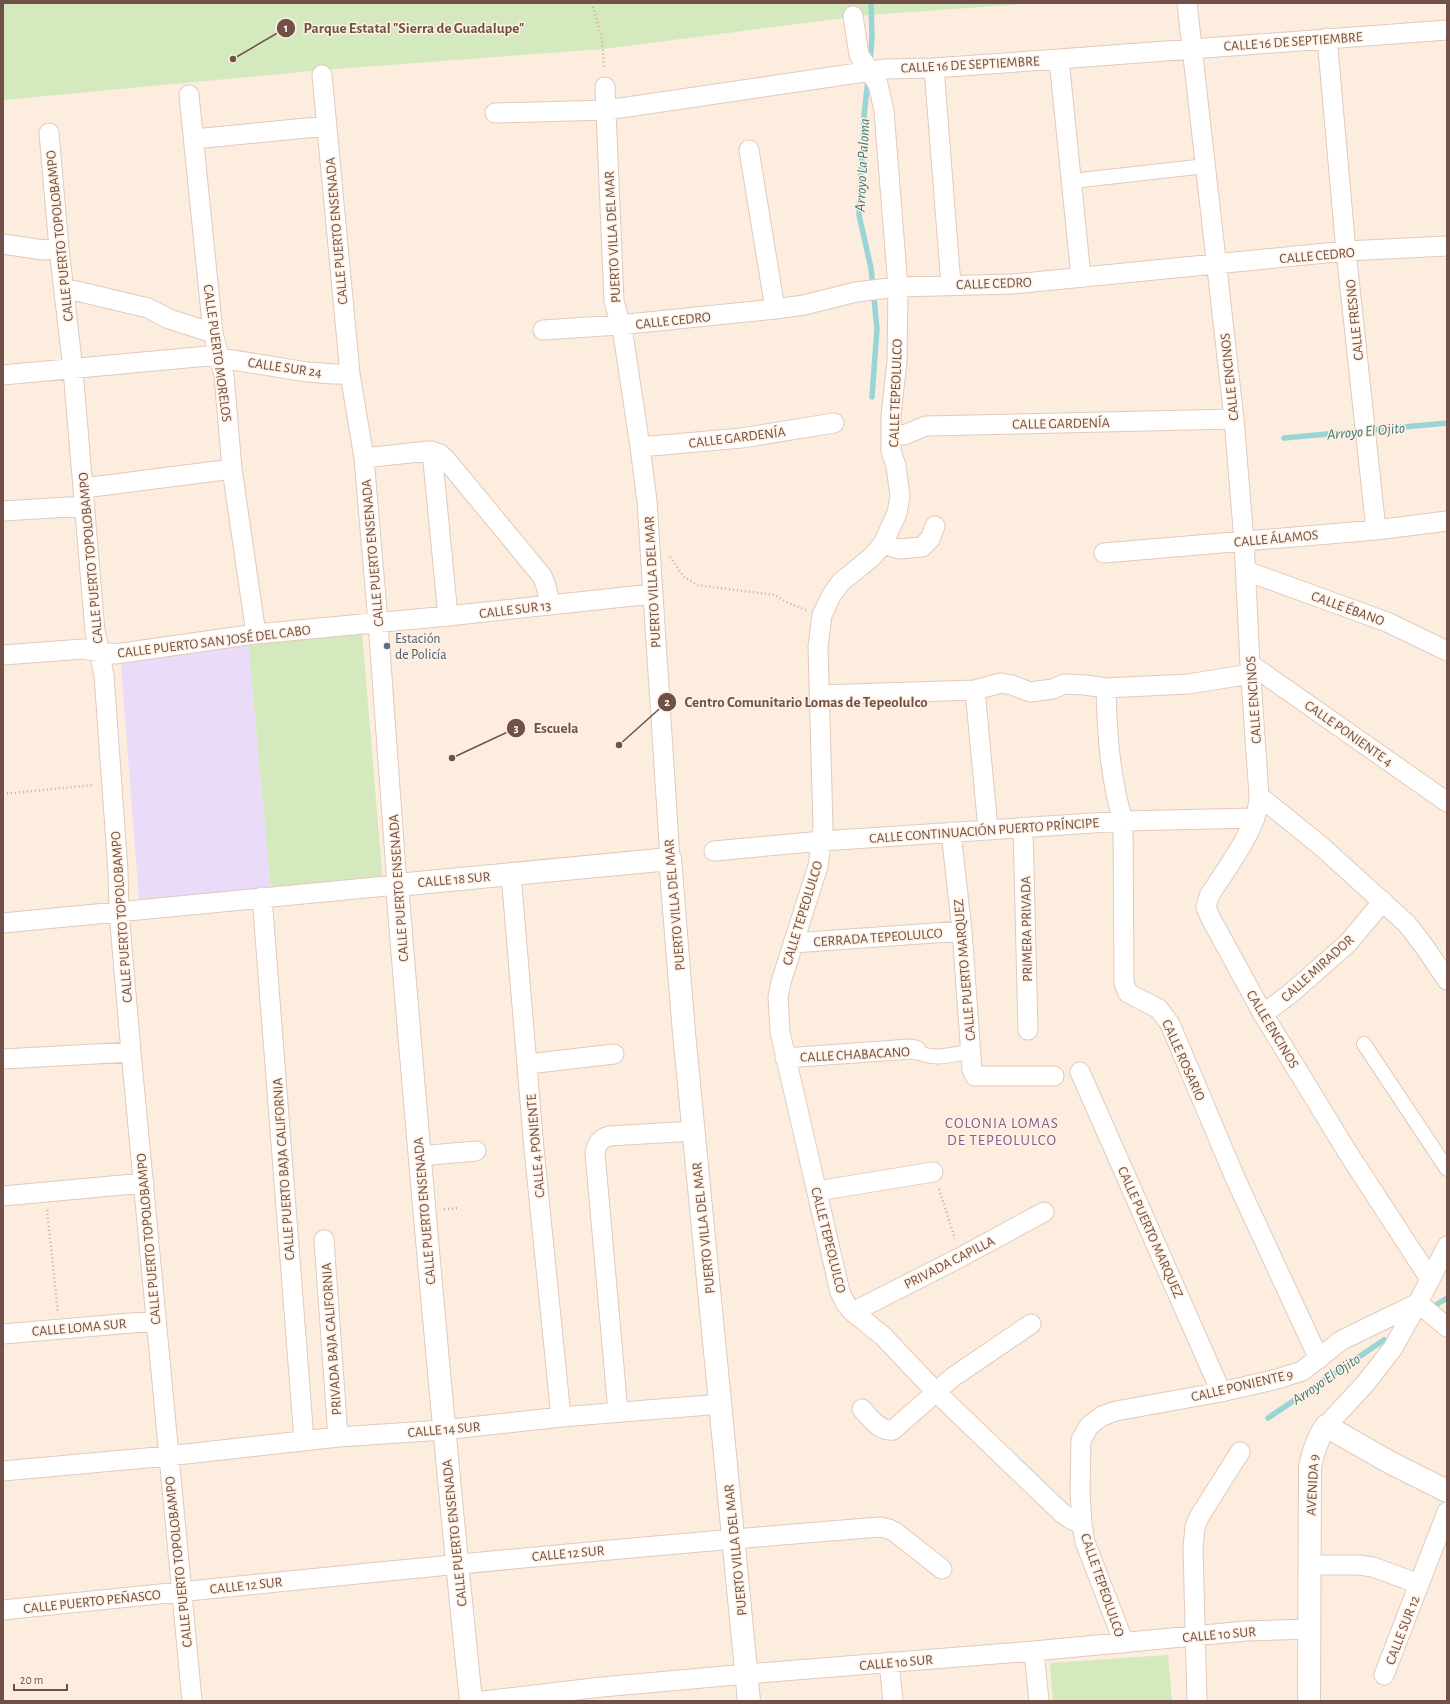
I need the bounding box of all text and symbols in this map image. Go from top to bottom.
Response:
callout: Parque Estatal "Sierra de Guadalupe" [276,14,533,41]
text: Parque Estatal "Sierra de Guadalupe" [304,21,524,36]
text: 1 [284,22,288,34]
street label: CALLE 16 DE SEPTIEMBRE [1223,30,1363,54]
street label: CALLE 16 DE SEPTIEMBRE [900,54,1040,76]
water label: Arroyo La Paloma [853,118,872,213]
street label: CALLE PUERTO TOPOLOBAMPO [44,150,76,322]
street label: CALLE PUERTO ENSENADA [324,157,350,305]
street label: PUERTO VILLA DEL MAR [603,170,623,303]
street label: CALLE CEDRO [1279,246,1355,266]
street label: CALLE CEDRO [956,276,1032,292]
street label: CALLE FRESNO [1344,279,1366,361]
street label: CALLE PUERTO MORELOS [200,283,234,423]
street label: CALLE CEDRO [635,310,712,332]
street label: CALLE ENCINOS [1218,332,1242,421]
street label: CALLE TEPEOLULCO [887,338,905,447]
street label: CALLE SUR 24 [247,356,323,380]
street label: CALLE GARDENÍA [1012,413,1110,432]
water label: Arroyo El Ojito [1325,421,1406,442]
street label: CALLE GARDENÍA [687,422,786,451]
street label: CALLE PUERTO TOPOLOBAMPO [77,472,105,644]
street label: CALLE PUERTO ENSENADA [360,479,386,627]
street label: PUERTO VILLA DEL MAR [643,515,663,648]
street label: CALLE ÁLAMOS [1233,525,1319,550]
street label: CALLE ÉBANO [1309,586,1387,629]
street label: CALLE SUR 13 [478,599,552,621]
street label: CALLE PUERTO SAN JOSÉ DEL CABO [116,620,312,661]
place label: Estación de Policía [395,632,447,662]
marker: Estación de Policía [382,641,392,651]
street label: CALLE ENCINOS [1244,656,1264,744]
callout: Centro Comunitario Lomas de Tepeolulco [657,688,936,715]
text: Centro Comunitario Lomas de Tepeolulco [684,695,928,710]
text: 2 [664,696,670,708]
street label: CALLE PONIENTE 4 [1302,698,1395,770]
callout: Escuela [506,714,587,741]
text: Escuela [533,721,579,736]
text: 3 [513,722,519,734]
street label: CALLE CONTINUACIÓN PUERTO PRÍNCIPE [868,813,1100,846]
street label: CALLE PUERTO ENSENADA [387,814,411,962]
street label: CALLE PUERTO TOPOLOBAMPO [109,831,135,1003]
street label: PUERTO VILLA DEL MAR [662,838,688,971]
street label: CALLE TEPEOLULCO [780,859,826,967]
street label: CALLE 18 SUR [417,870,491,890]
street label: PRIMERA PRIVADA [1019,876,1035,982]
street label: CALLE PUERTO MARQUEZ [952,898,978,1041]
street label: CERRADA TEPEOLULCO [813,926,943,949]
street label: CALLE MIRADOR [1279,932,1357,1005]
street label: CALLE ENCINOS [1243,988,1301,1071]
street label: CALLE ROSARIO [1159,1018,1207,1103]
street label: CALLE CHABACANO [800,1045,910,1065]
street label: CALLE PUERTO BAJA CALIFORNIA [271,1077,297,1261]
street label: CALLE 4 PONIENTE [524,1093,548,1198]
district label: COLONIA LOMAS DE TEPEOLULCO [945,1116,1059,1148]
street label: CALLE PUERTO ENSENADA [412,1137,438,1285]
street label: CALLE PUERTO TOPOLOBAMPO [135,1153,163,1325]
street label: PUERTO VILLA DEL MAR [690,1161,718,1294]
street label: CALLE PUERTO MARQUEZ [1115,1165,1185,1300]
street label: CALLE TEPEOLULCO [808,1186,848,1295]
street label: PRIVADA CAPILLA [902,1234,997,1292]
street label: PRIVADA BAJA CALIFORNIA [320,1262,344,1416]
street label: CALLE LOMA SUR [31,1317,127,1339]
water label: Arroyo El Ojito [1289,1351,1363,1408]
street label: CALLE PONIENTE 9 [1190,1367,1295,1405]
street label: CALLE 14 SUR [407,1420,481,1440]
street label: AVENIDA 9 [1304,1454,1322,1516]
street label: CALLE PUERTO ENSENADA [440,1459,470,1607]
street label: CALLE PUERTO TOPOLOBAMPO [163,1476,195,1648]
street label: PUERTO VILLA DEL MAR [722,1483,750,1616]
street label: CALLE TEPEOLULCO [1078,1532,1126,1639]
street label: CALLE 12 SUR [531,1544,605,1564]
street label: CALLE 12 SUR [209,1575,283,1597]
street label: CALLE PUERTO PEÑASCO [23,1586,162,1616]
street label: CALLE SUR 12 [1383,1594,1422,1667]
street label: CALLE 10 SUR [1182,1625,1257,1645]
street label: CALLE 10 SUR [859,1653,934,1673]
scale bar [14,1666,67,1692]
text: 20 m [20,1674,43,1686]

